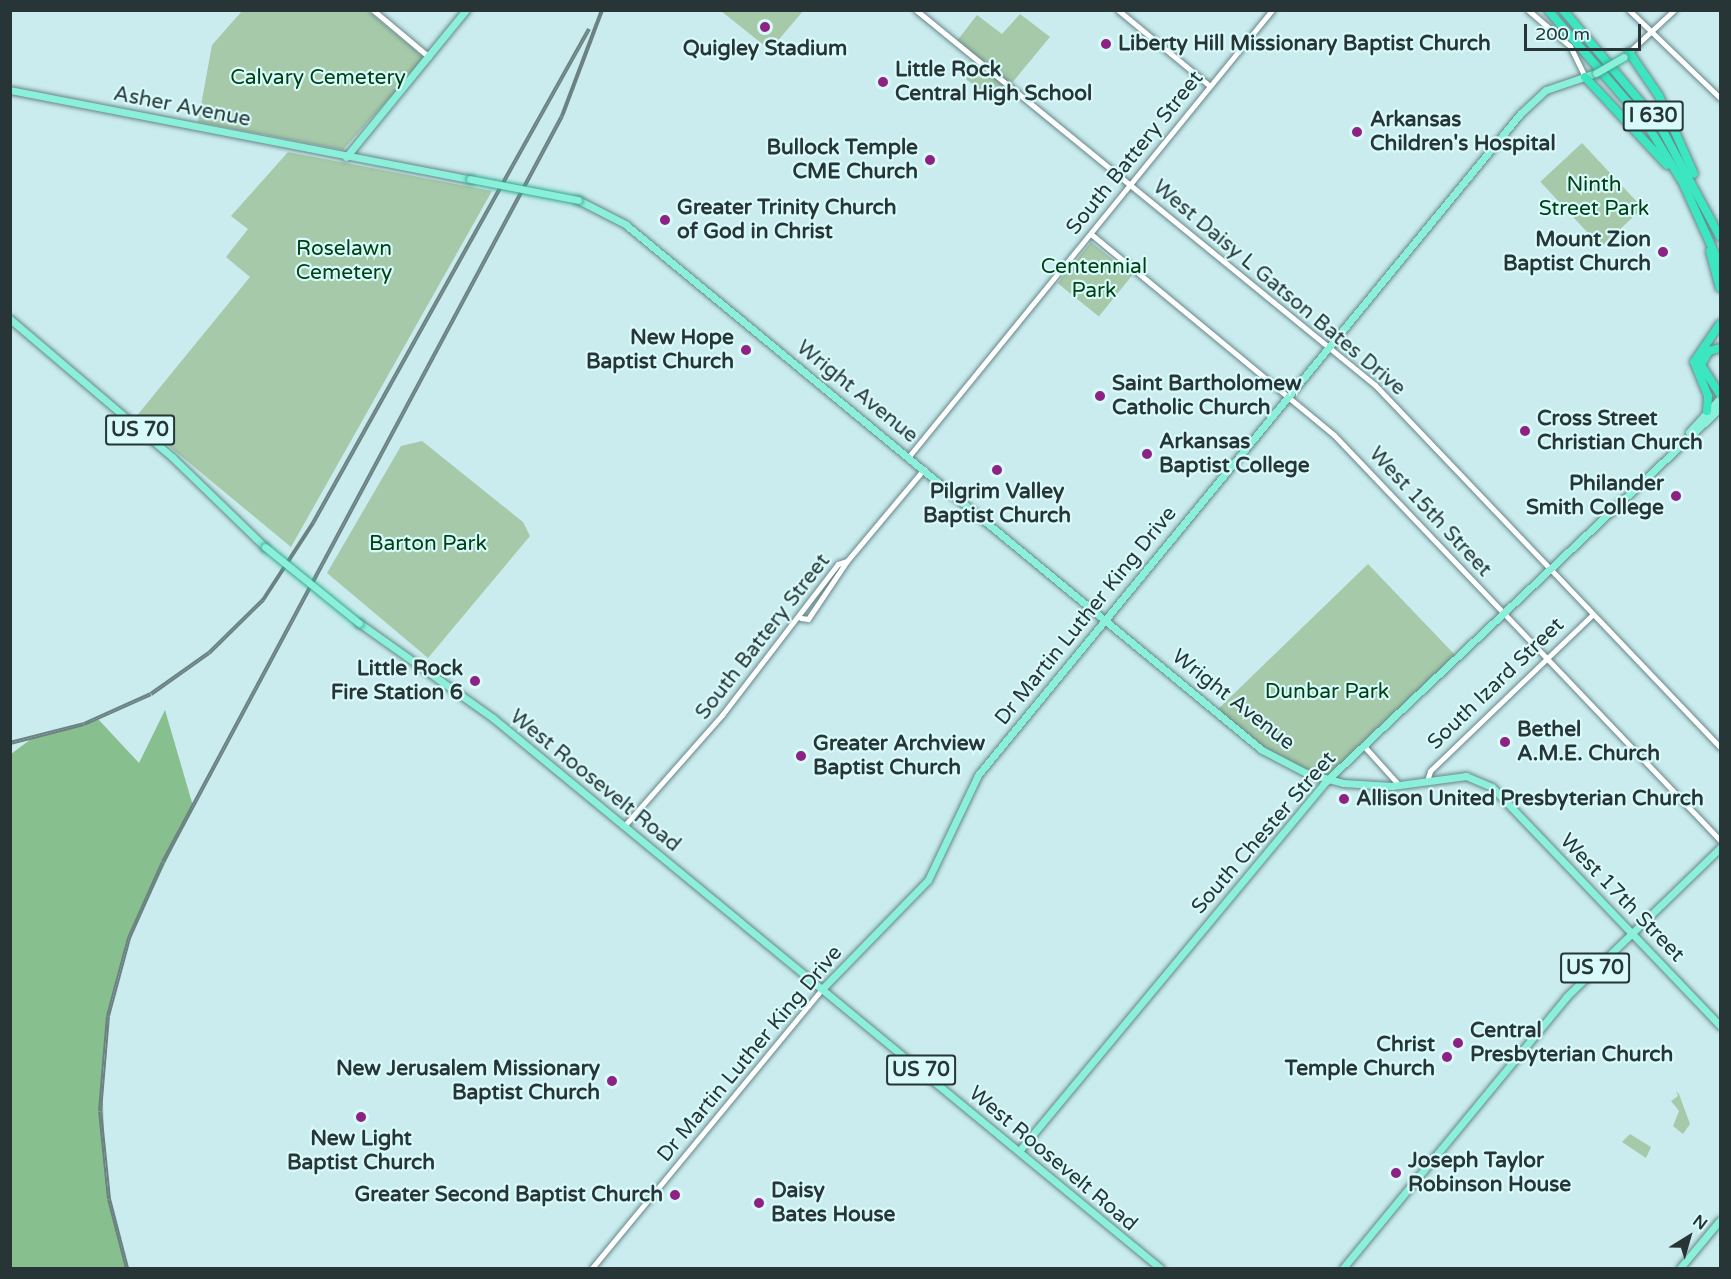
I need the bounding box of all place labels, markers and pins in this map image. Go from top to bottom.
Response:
marker: Quigley Stadium [758,20,772,34]
place label: Liberty Hill Missionary Baptist Church [1118,31,1491,57]
place label: Quigley Stadium [683,36,847,62]
marker: Liberty Hill Missionary Baptist Church [1099,37,1113,51]
place label: Little Rock Central High School [895,57,1092,107]
marker: Little Rock Central High School [876,75,890,89]
place label: Arkansas Children's Hospital [1370,107,1556,157]
marker: Arkansas Children's Hospital [1348,123,1366,141]
place label: Bullock Temple CME Church [767,135,918,185]
marker: Bullock Temple CME Church [923,153,937,167]
place label: Greater Trinity Church of God in Christ [677,195,897,245]
marker: Greater Trinity Church of God in Christ [658,213,672,227]
place label: Mount Zion Baptist Church [1503,227,1651,277]
marker: Mount Zion Baptist Church [1656,245,1670,259]
place label: New Hope Baptist Church [586,325,734,375]
marker: New Hope Baptist Church [739,343,753,357]
place label: Saint Bartholomew Catholic Church [1112,371,1302,421]
marker: Saint Bartholomew Catholic Church [1093,389,1107,403]
place label: Cross Street Christian Church [1537,406,1703,456]
marker: Cross Street Christian Church [1518,424,1532,438]
place label: Arkansas Baptist College [1159,429,1310,479]
marker: Arkansas Baptist College [1140,447,1154,461]
marker: Pilgrim Valley Baptist Church [990,463,1004,477]
place label: Philander Smith College [1526,471,1664,521]
place label: Pilgrim Valley Baptist Church [923,479,1071,529]
marker: Philander Smith College [1669,489,1683,503]
place label: Little Rock Fire Station 6 [331,656,463,706]
marker: Little Rock Fire Station 6 [468,674,482,688]
place label: Bethel A.M.E. Church [1517,717,1660,767]
place label: Greater Archview Baptist Church [813,731,985,781]
marker: Bethel A.M.E. Church [1498,735,1512,749]
marker: Greater Archview Baptist Church [794,749,808,763]
place label: Allison United Presbyterian Church [1356,786,1704,812]
marker: Allison United Presbyterian Church [1337,792,1351,806]
place label: Central Presbyterian Church [1470,1018,1673,1068]
place label: Christ Temple Church [1285,1032,1435,1082]
marker: Central Presbyterian Church [1451,1036,1465,1050]
marker: Christ Temple Church [1440,1050,1454,1064]
place label: New Jerusalem Missionary Baptist Church [336,1056,600,1106]
marker: New Jerusalem Missionary Baptist Church [605,1074,619,1088]
marker: New Light Baptist Church [354,1110,368,1124]
place label: New Light Baptist Church [287,1126,435,1176]
place label: Joseph Taylor Robinson House [1408,1148,1571,1198]
marker: Joseph Taylor Robinson House [1389,1166,1403,1180]
place label: Daisy Bates House [771,1178,895,1228]
place label: Greater Second Baptist Church [354,1182,663,1208]
marker: Greater Second Baptist Church [668,1188,682,1202]
marker: Daisy Bates House [752,1196,766,1210]

